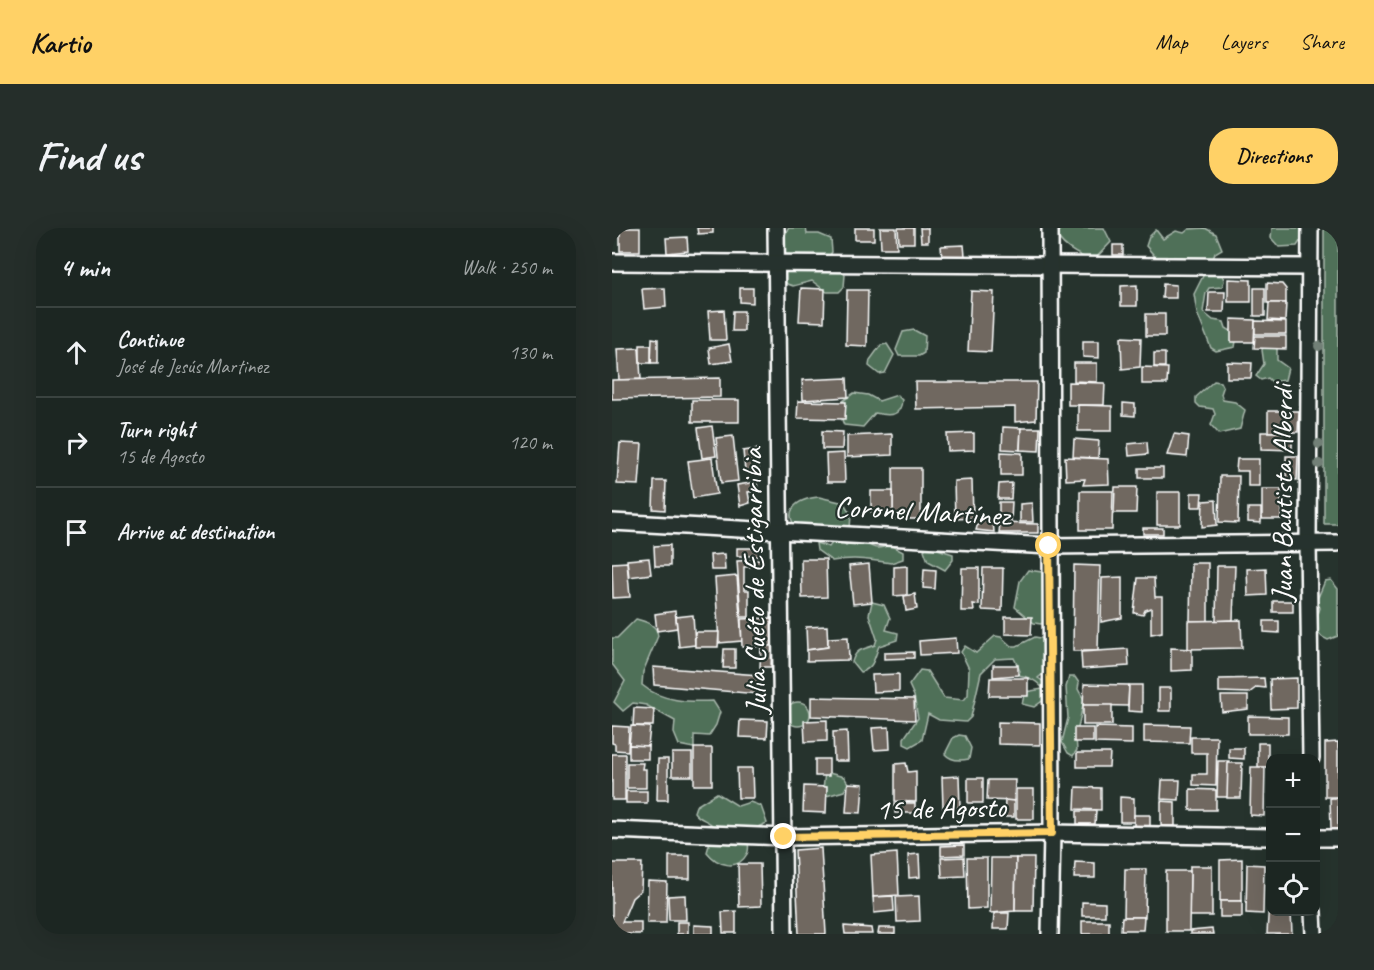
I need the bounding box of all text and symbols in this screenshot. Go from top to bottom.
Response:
text: Kartio [30,25,91,60]
text: Map [1155,29,1188,55]
text: Layers [1221,29,1267,55]
text: Share [1300,29,1344,55]
button: Directions [1209,128,1338,184]
text: Find us [36,130,141,183]
text: 4 min [60,251,110,284]
text: Walk · 250 m [462,255,552,280]
text: Continue [117,326,183,354]
icon: ahead [60,336,93,369]
text: 130 m [509,340,552,365]
text: José de Jesús Martinez [117,354,268,379]
street label: Juan Bautista Alberdi [1263,381,1301,604]
text: Turn right [117,416,194,444]
icon: right [60,426,93,459]
text: 120 m [509,430,552,455]
text: 15 de Agosto [117,444,204,469]
street label: Julia Cuéto de Estigarribia [733,446,775,717]
street label: Coronel Martínez [833,487,1013,535]
icon: arrive [60,516,93,549]
text: Arrive at destination [117,518,274,546]
route start [1035,532,1061,558]
map controls [1266,754,1320,916]
button: + [1266,754,1320,808]
street label: 15 de Agosto [876,788,1008,828]
button: − [1266,808,1320,862]
route end [770,823,796,849]
button: locate [1266,862,1320,916]

